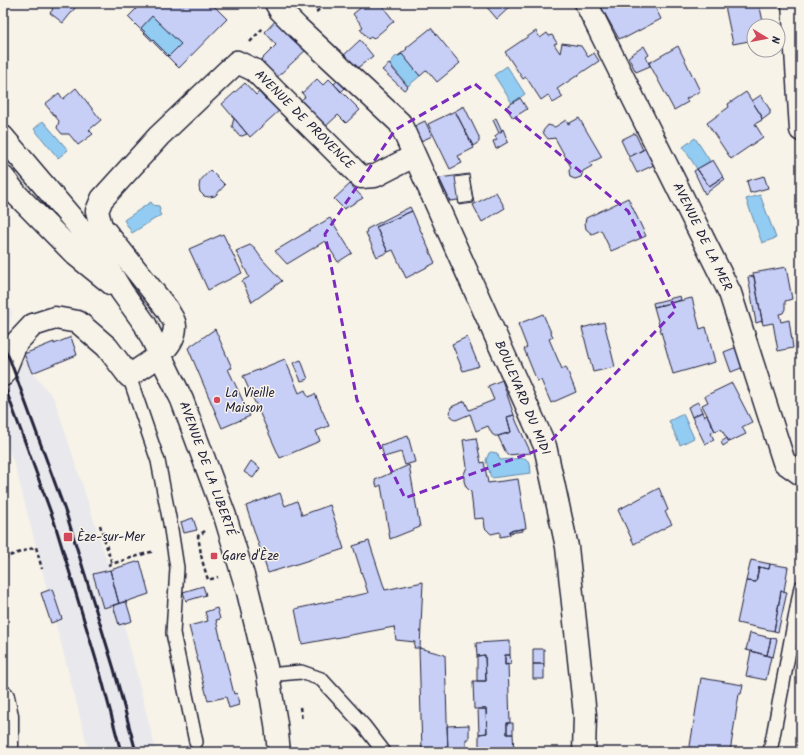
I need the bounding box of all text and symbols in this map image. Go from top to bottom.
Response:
north arrow [746,18,786,58]
text: N [765,35,784,45]
street label: AVENUE DE PROVENCE [249,65,359,175]
street label: AVENUE DE LA MER [667,179,738,295]
street label: BOULEVARD DU MIDI [488,337,556,459]
place label: La Vieille Maison [225,383,275,419]
marker: La Vieille Maison [212,395,222,405]
street label: AVENUE DE LA LIBERTÉ [173,398,241,540]
place label: Èze-sur-Mer [77,527,145,548]
marker: Èze-sur-Mer [62,531,74,543]
place label: Gare d'Èze [222,546,279,567]
marker: Gare d'Èze [209,551,219,561]

